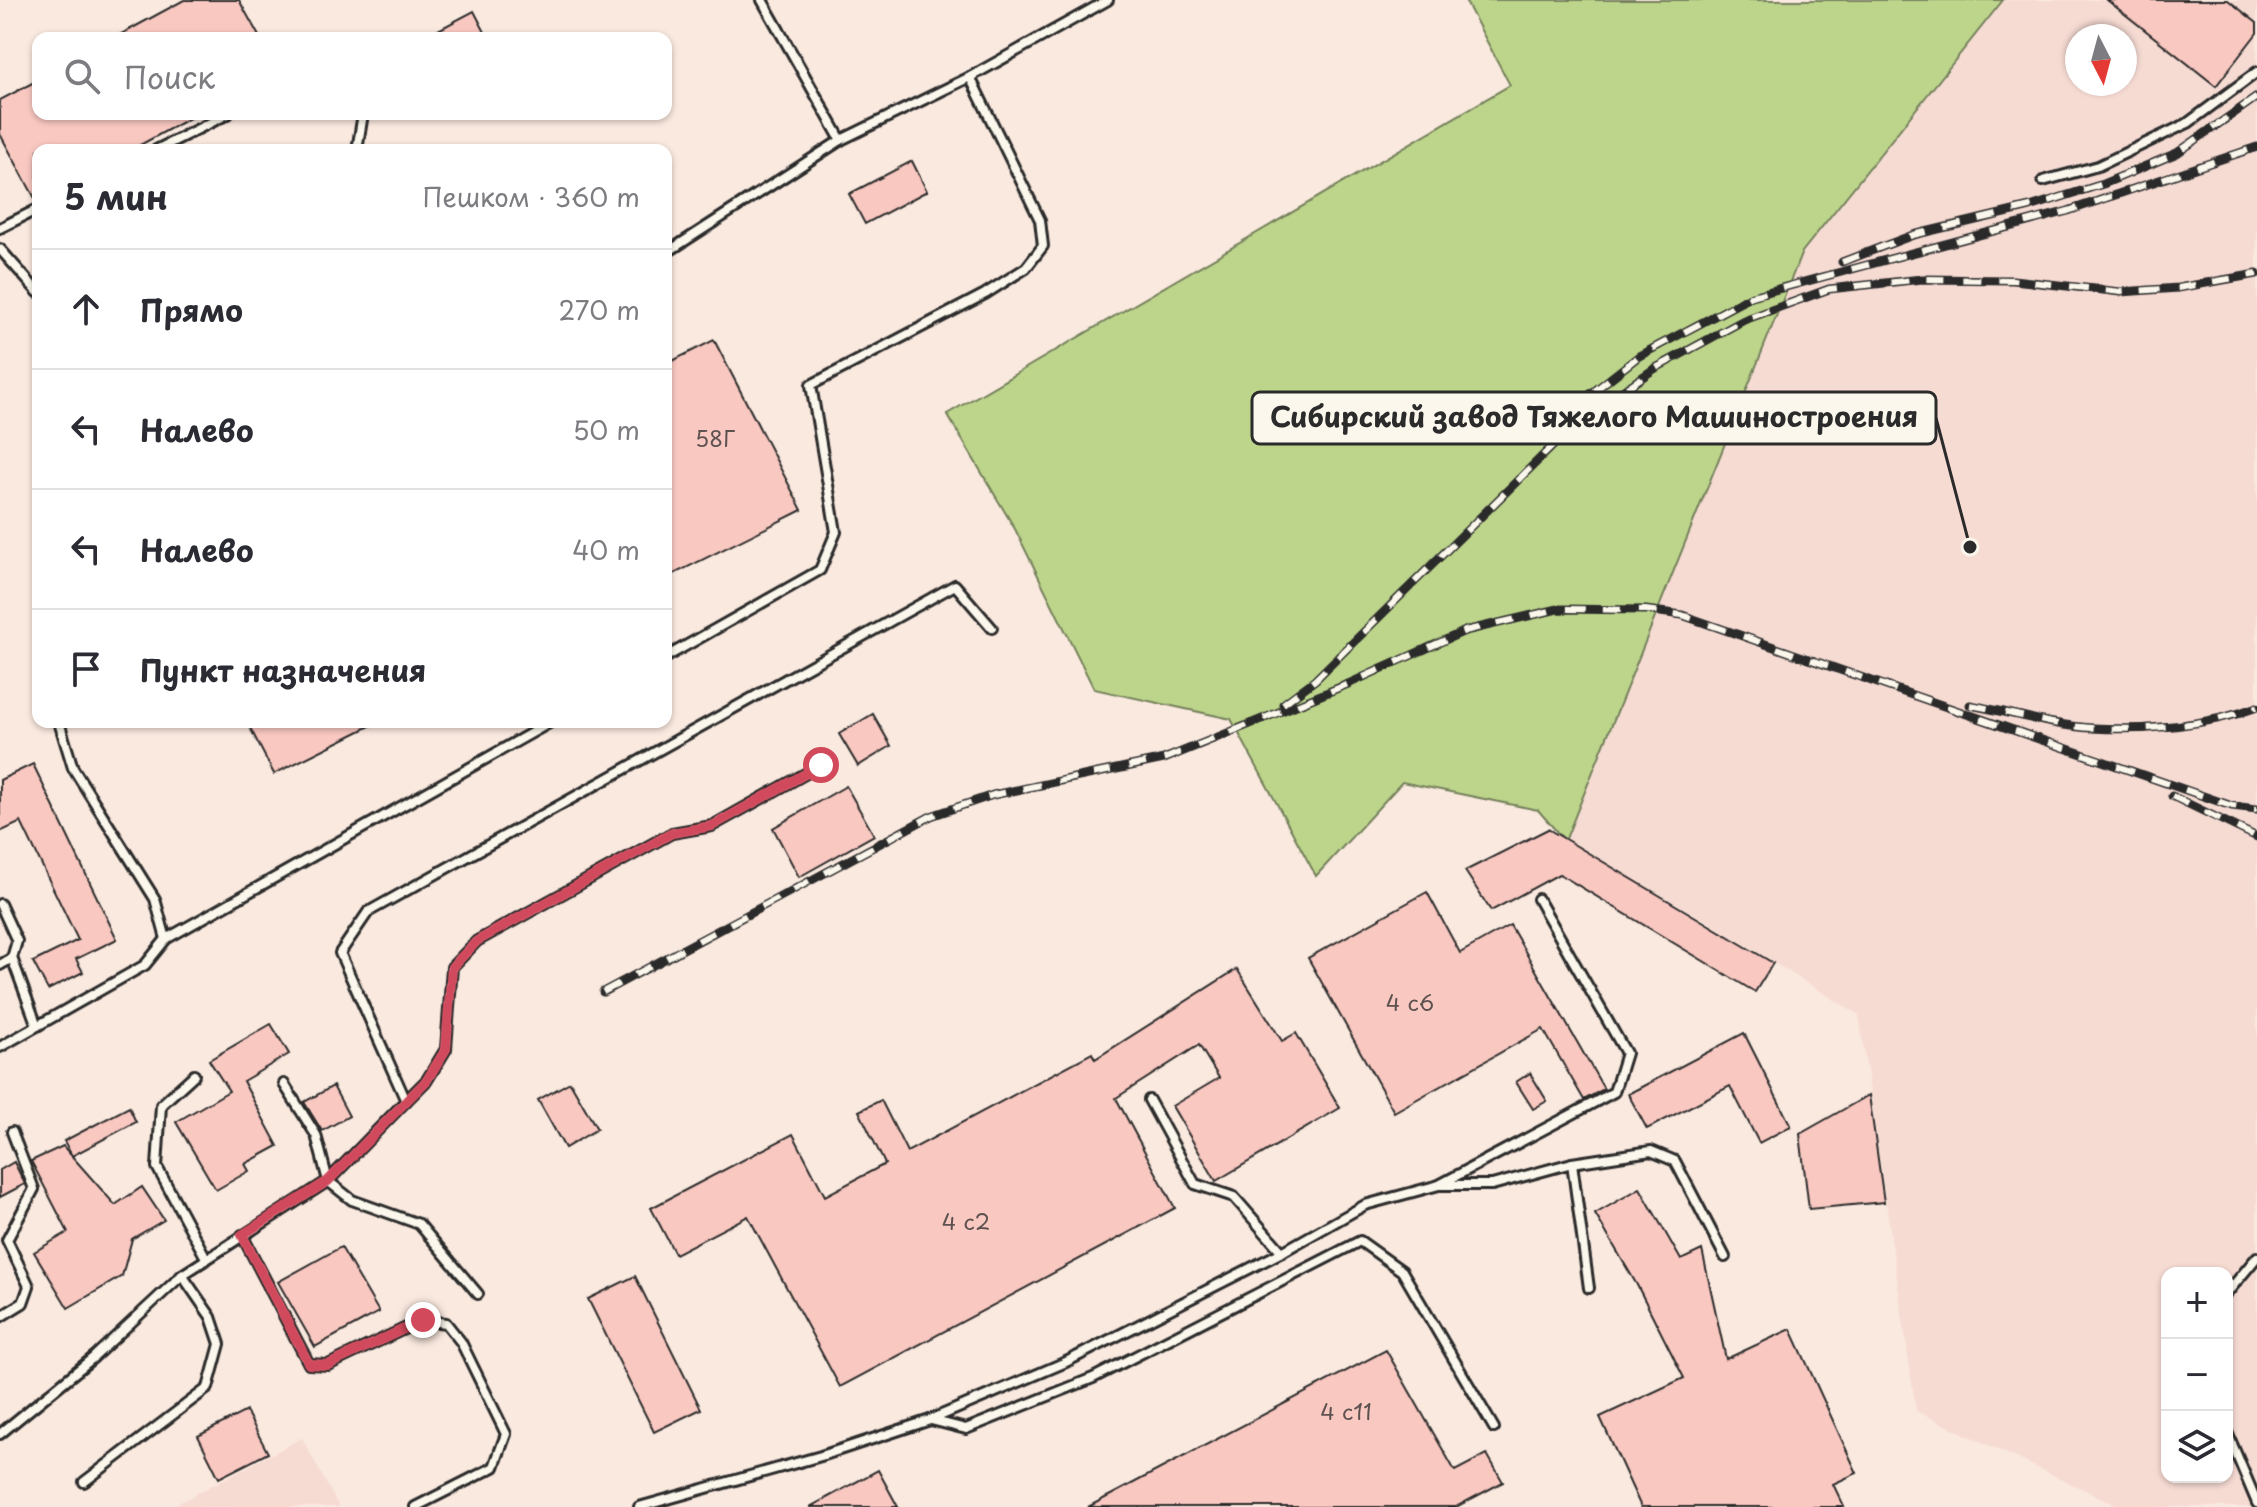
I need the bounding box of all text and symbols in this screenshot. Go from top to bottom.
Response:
north arrow [2065,24,2137,96]
search box [32,32,672,120]
icon: search [60,54,104,98]
text: Поиск [124,54,215,99]
text: 5 мин [64,170,168,222]
text: Пешком · 360 m [423,177,640,216]
icon: ahead [64,287,108,331]
text: Прямо [140,287,243,332]
text: 270 m [559,290,640,329]
callout: Сибирский завод Тяжелого Машиностроения [1252,392,1936,444]
text: Сибирский завод Тяжелого Машиностроения [1270,394,1918,437]
icon: left [64,407,108,451]
text: Налево [140,407,254,452]
text: 50 m [573,410,640,449]
house number: 58Г [695,421,735,454]
icon: left [64,527,108,571]
text: Налево [140,527,254,572]
text: 40 m [572,530,640,569]
icon: arrive [64,647,108,691]
text: Пункт назначения [140,647,426,692]
route start [803,747,839,783]
house number: 4 с6 [1386,985,1434,1018]
house number: 4 с2 [942,1204,990,1237]
map controls [2161,1267,2233,1483]
button: + [2161,1267,2233,1339]
route end [405,1302,441,1338]
button: − [2161,1339,2233,1411]
house number: 4 с11 [1320,1394,1372,1427]
button: layers [2161,1411,2233,1483]

